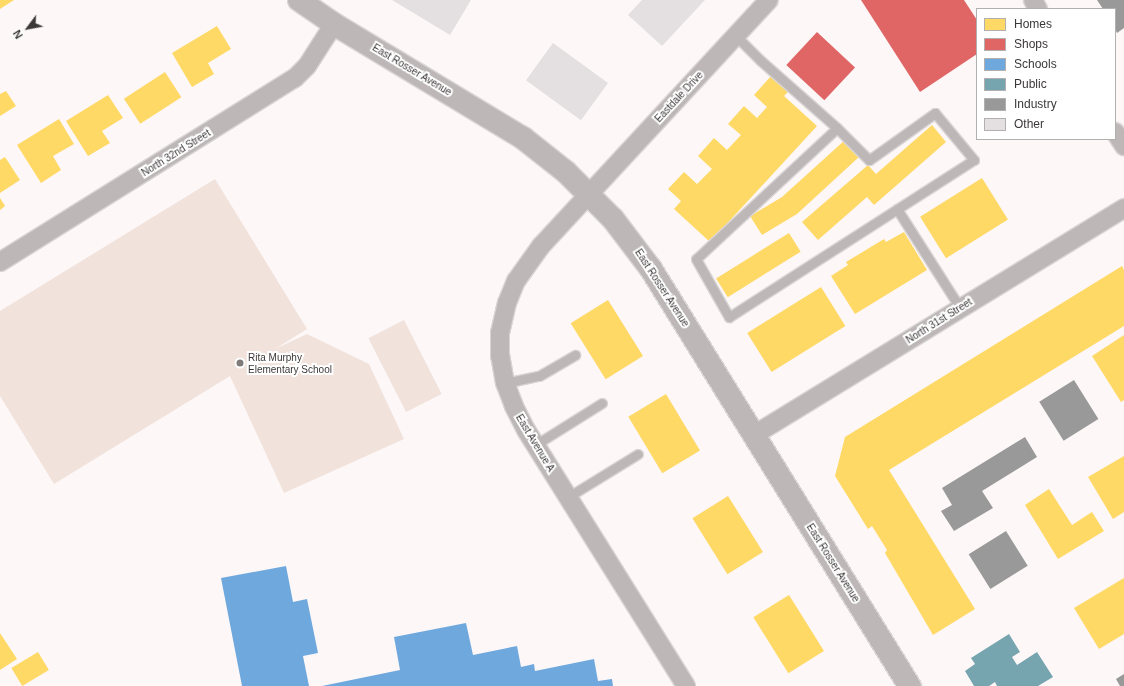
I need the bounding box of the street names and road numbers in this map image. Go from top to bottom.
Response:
street label: East Rosser Avenue [370,41,454,99]
street label: Eastdale Drive [652,69,706,125]
street label: North 32nd Street [139,127,213,179]
street label: East Rosser Avenue [632,247,692,329]
street label: North 31st Street [904,296,974,346]
street label: East Avenue A [513,412,557,474]
street label: East Rosser Avenue [804,521,862,605]

